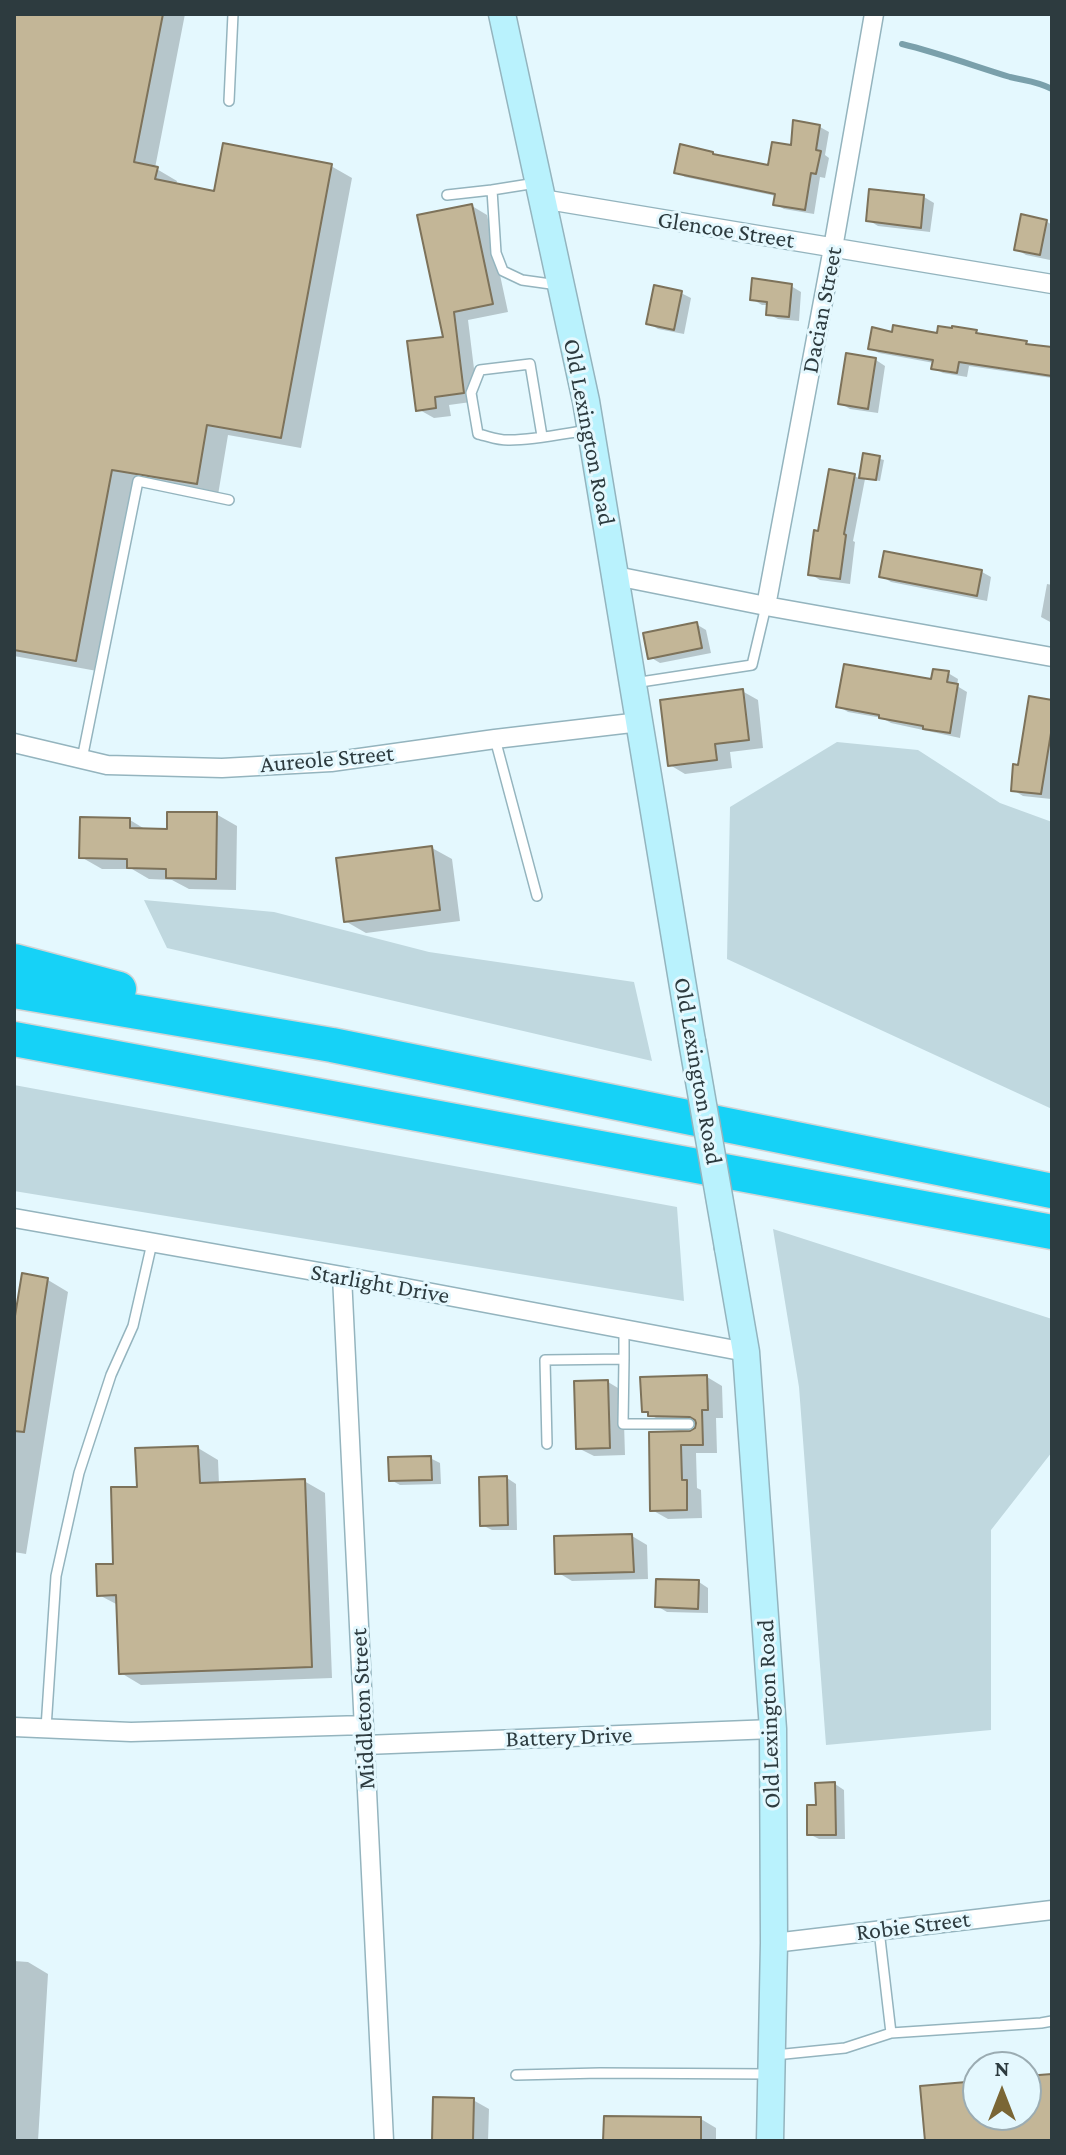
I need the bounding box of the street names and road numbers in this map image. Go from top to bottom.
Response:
street label: Glencoe Street [656,205,796,255]
street label: Dacian Street [796,244,848,376]
street label: Old Lexington Road [557,336,621,528]
street label: Aureole Street [259,739,395,779]
street label: Old Lexington Road [667,975,729,1167]
street label: Starlight Drive [308,1258,452,1310]
street label: Old Lexington Road [751,1619,787,1809]
street label: Middleton Street [344,1628,382,1790]
street label: Battery Drive [505,1720,633,1754]
street label: Robie Street [854,1905,972,1947]

